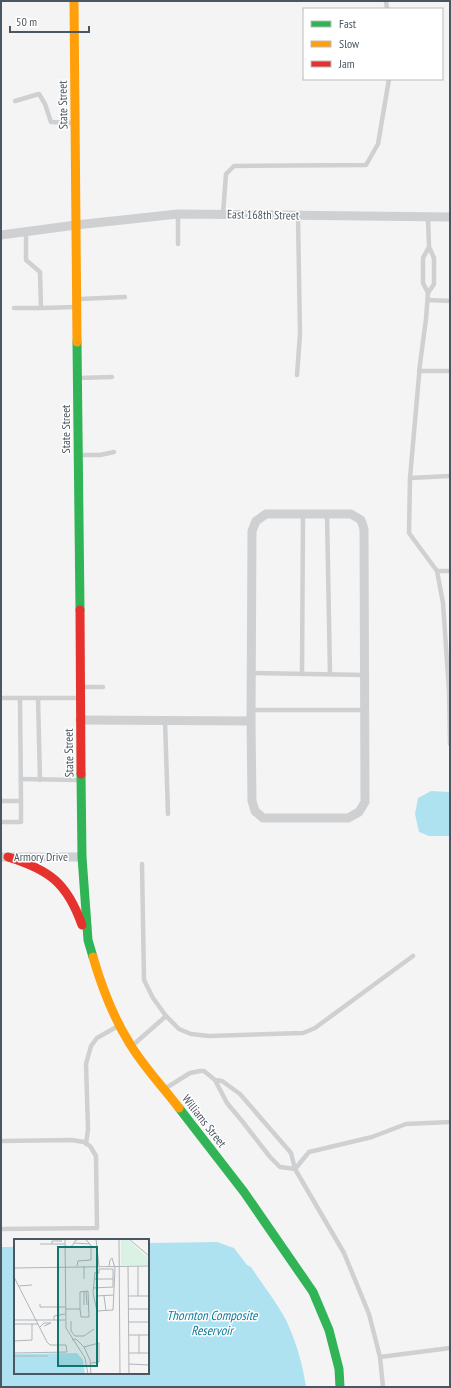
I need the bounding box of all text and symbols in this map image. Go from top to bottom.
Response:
scale bar [10,8,89,34]
legend [303,8,443,80]
text: 50 m [16,14,37,29]
text: Fast [339,16,357,31]
text: Slow [339,36,360,51]
text: Jam [338,56,355,71]
street label: State Street [55,80,70,130]
street label: East 168th Street [227,206,300,223]
street label: State Street [58,404,73,453]
street label: State Street [61,728,76,778]
street label: Armory Drive [14,849,68,864]
street label: Williams Street [179,1091,230,1151]
inset map [14,1239,149,1374]
water label: Thornton Composite Reservoir [167,1307,259,1339]

